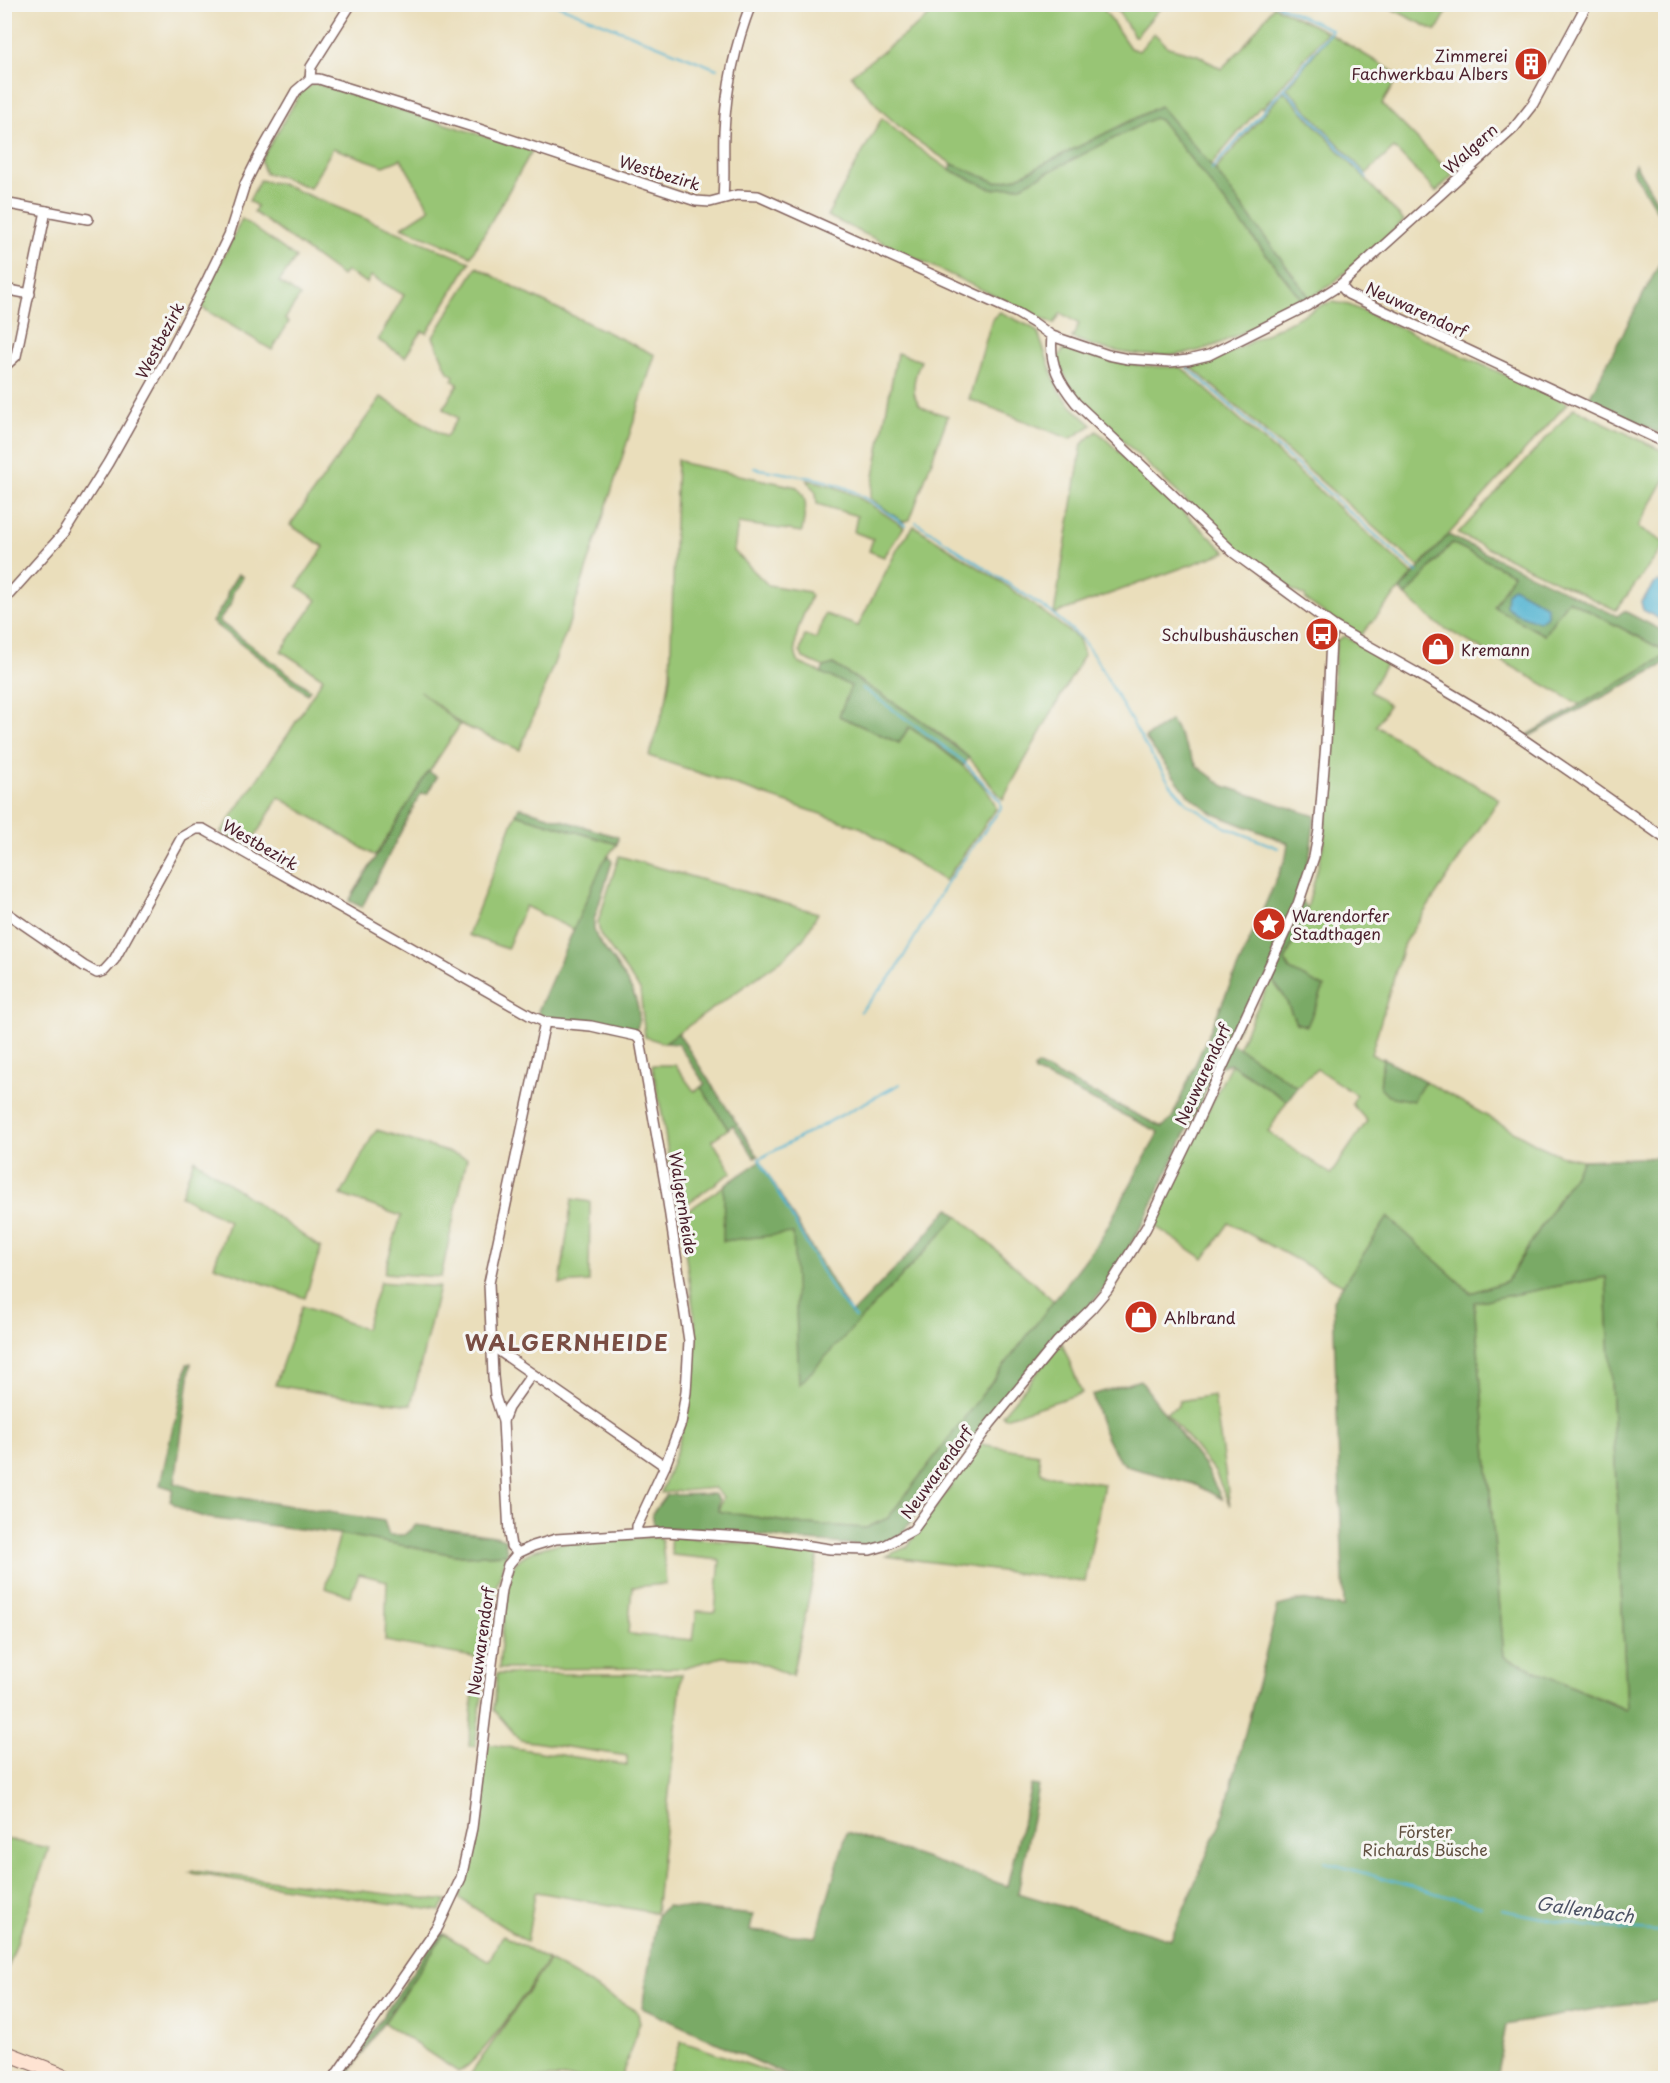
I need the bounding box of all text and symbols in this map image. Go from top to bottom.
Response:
place label: Zimmerei Fachwerkbau Albers [1351,43,1508,85]
building icon: Zimmerei Fachwerkbau Albers [1513,46,1549,82]
street label: Walgern [1438,117,1502,179]
street label: Westbezirk [616,148,704,196]
street label: Neuwarendorf [1362,275,1473,344]
street label: Westbezirk [129,297,189,383]
bus stop icon: Schulbushäuschen [1304,616,1340,652]
place label: Schulbushäuschen [1161,622,1299,646]
shop icon: Kremann [1420,631,1456,667]
place label: Kremann [1461,637,1530,661]
street label: Westbezirk [219,813,304,876]
place label: Warendorfer Stadthagen [1292,903,1390,945]
place icon: Warendorfer Stadthagen [1251,906,1287,942]
street label: Neuwarendorf [1168,1018,1237,1129]
street label: Walgernheide [664,1150,704,1256]
shop icon: Ahlbrand [1123,1299,1159,1335]
place label: Ahlbrand [1164,1305,1236,1329]
district label: WALGERNHEIDE [465,1325,669,1358]
street label: Neuwarendorf [894,1419,979,1523]
street label: Neuwarendorf [461,1583,500,1697]
park label: Förster Richards Büsche [1362,1819,1488,1861]
water label: Gallenbach [1535,1889,1636,1929]

